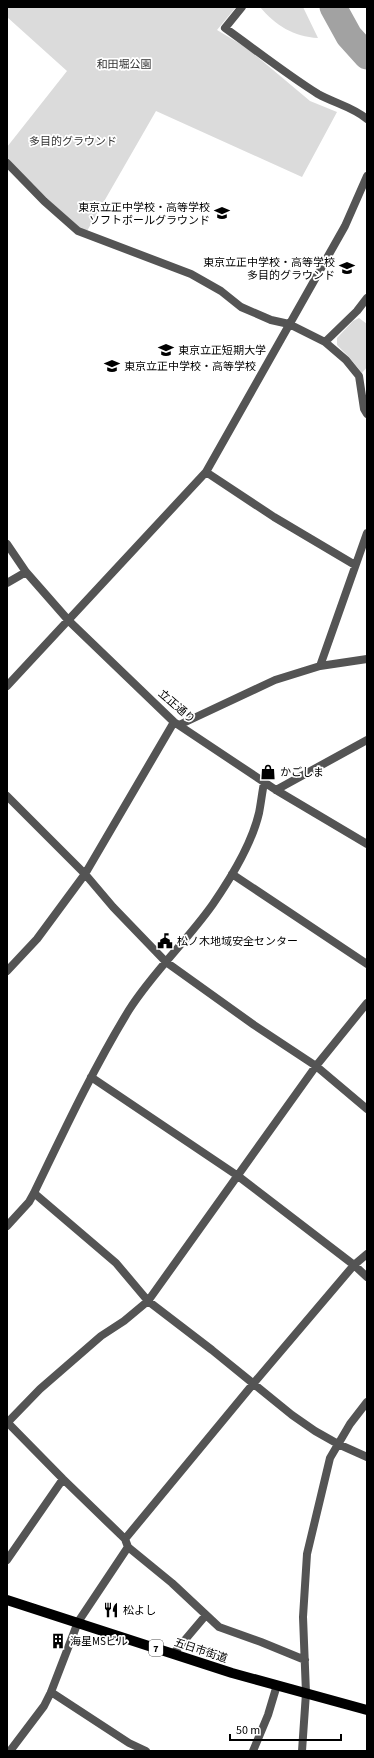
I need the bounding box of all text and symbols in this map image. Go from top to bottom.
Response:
park label: 和田堀公園 [97,57,152,72]
park label: 多目的グラウンド [29,134,117,149]
place label: 東京立正中学校・高等学校 ソフトボールグラウンド [78,200,210,228]
school or university icon: 東京立正中学校・高等学校 ソフトボールグラウンド [213,204,231,222]
place label: 東京立正中学校・高等学校 多目的グラウンド [203,255,335,283]
school or university icon: 東京立正中学校・高等学校 多目的グラウンド [338,259,356,277]
school or university icon: 東京立正短期大学 [157,341,175,359]
place label: 東京立正短期大学 [178,343,266,358]
school or university icon: 東京立正中学校・高等学校 [103,357,121,375]
place label: 東京立正中学校・高等学校 [124,359,256,374]
street label: 立正通り [155,686,198,726]
shop icon: かごしま [259,763,277,781]
place label: かごしま [280,765,324,780]
public building icon: 松ノ木地域安全センター [156,932,174,950]
place label: 松ノ木地域安全センター [177,934,298,949]
restaurant icon: 松よし [102,1601,120,1619]
place label: 松よし [123,1603,156,1618]
building icon: 海星MSビル [49,1632,67,1650]
place label: 海星MSビル [70,1634,128,1649]
street label: 五日市街道 [172,1635,229,1666]
road number: 7 [149,1640,163,1656]
scale bar [230,1716,341,1742]
text: 50 m [236,1722,260,1739]

